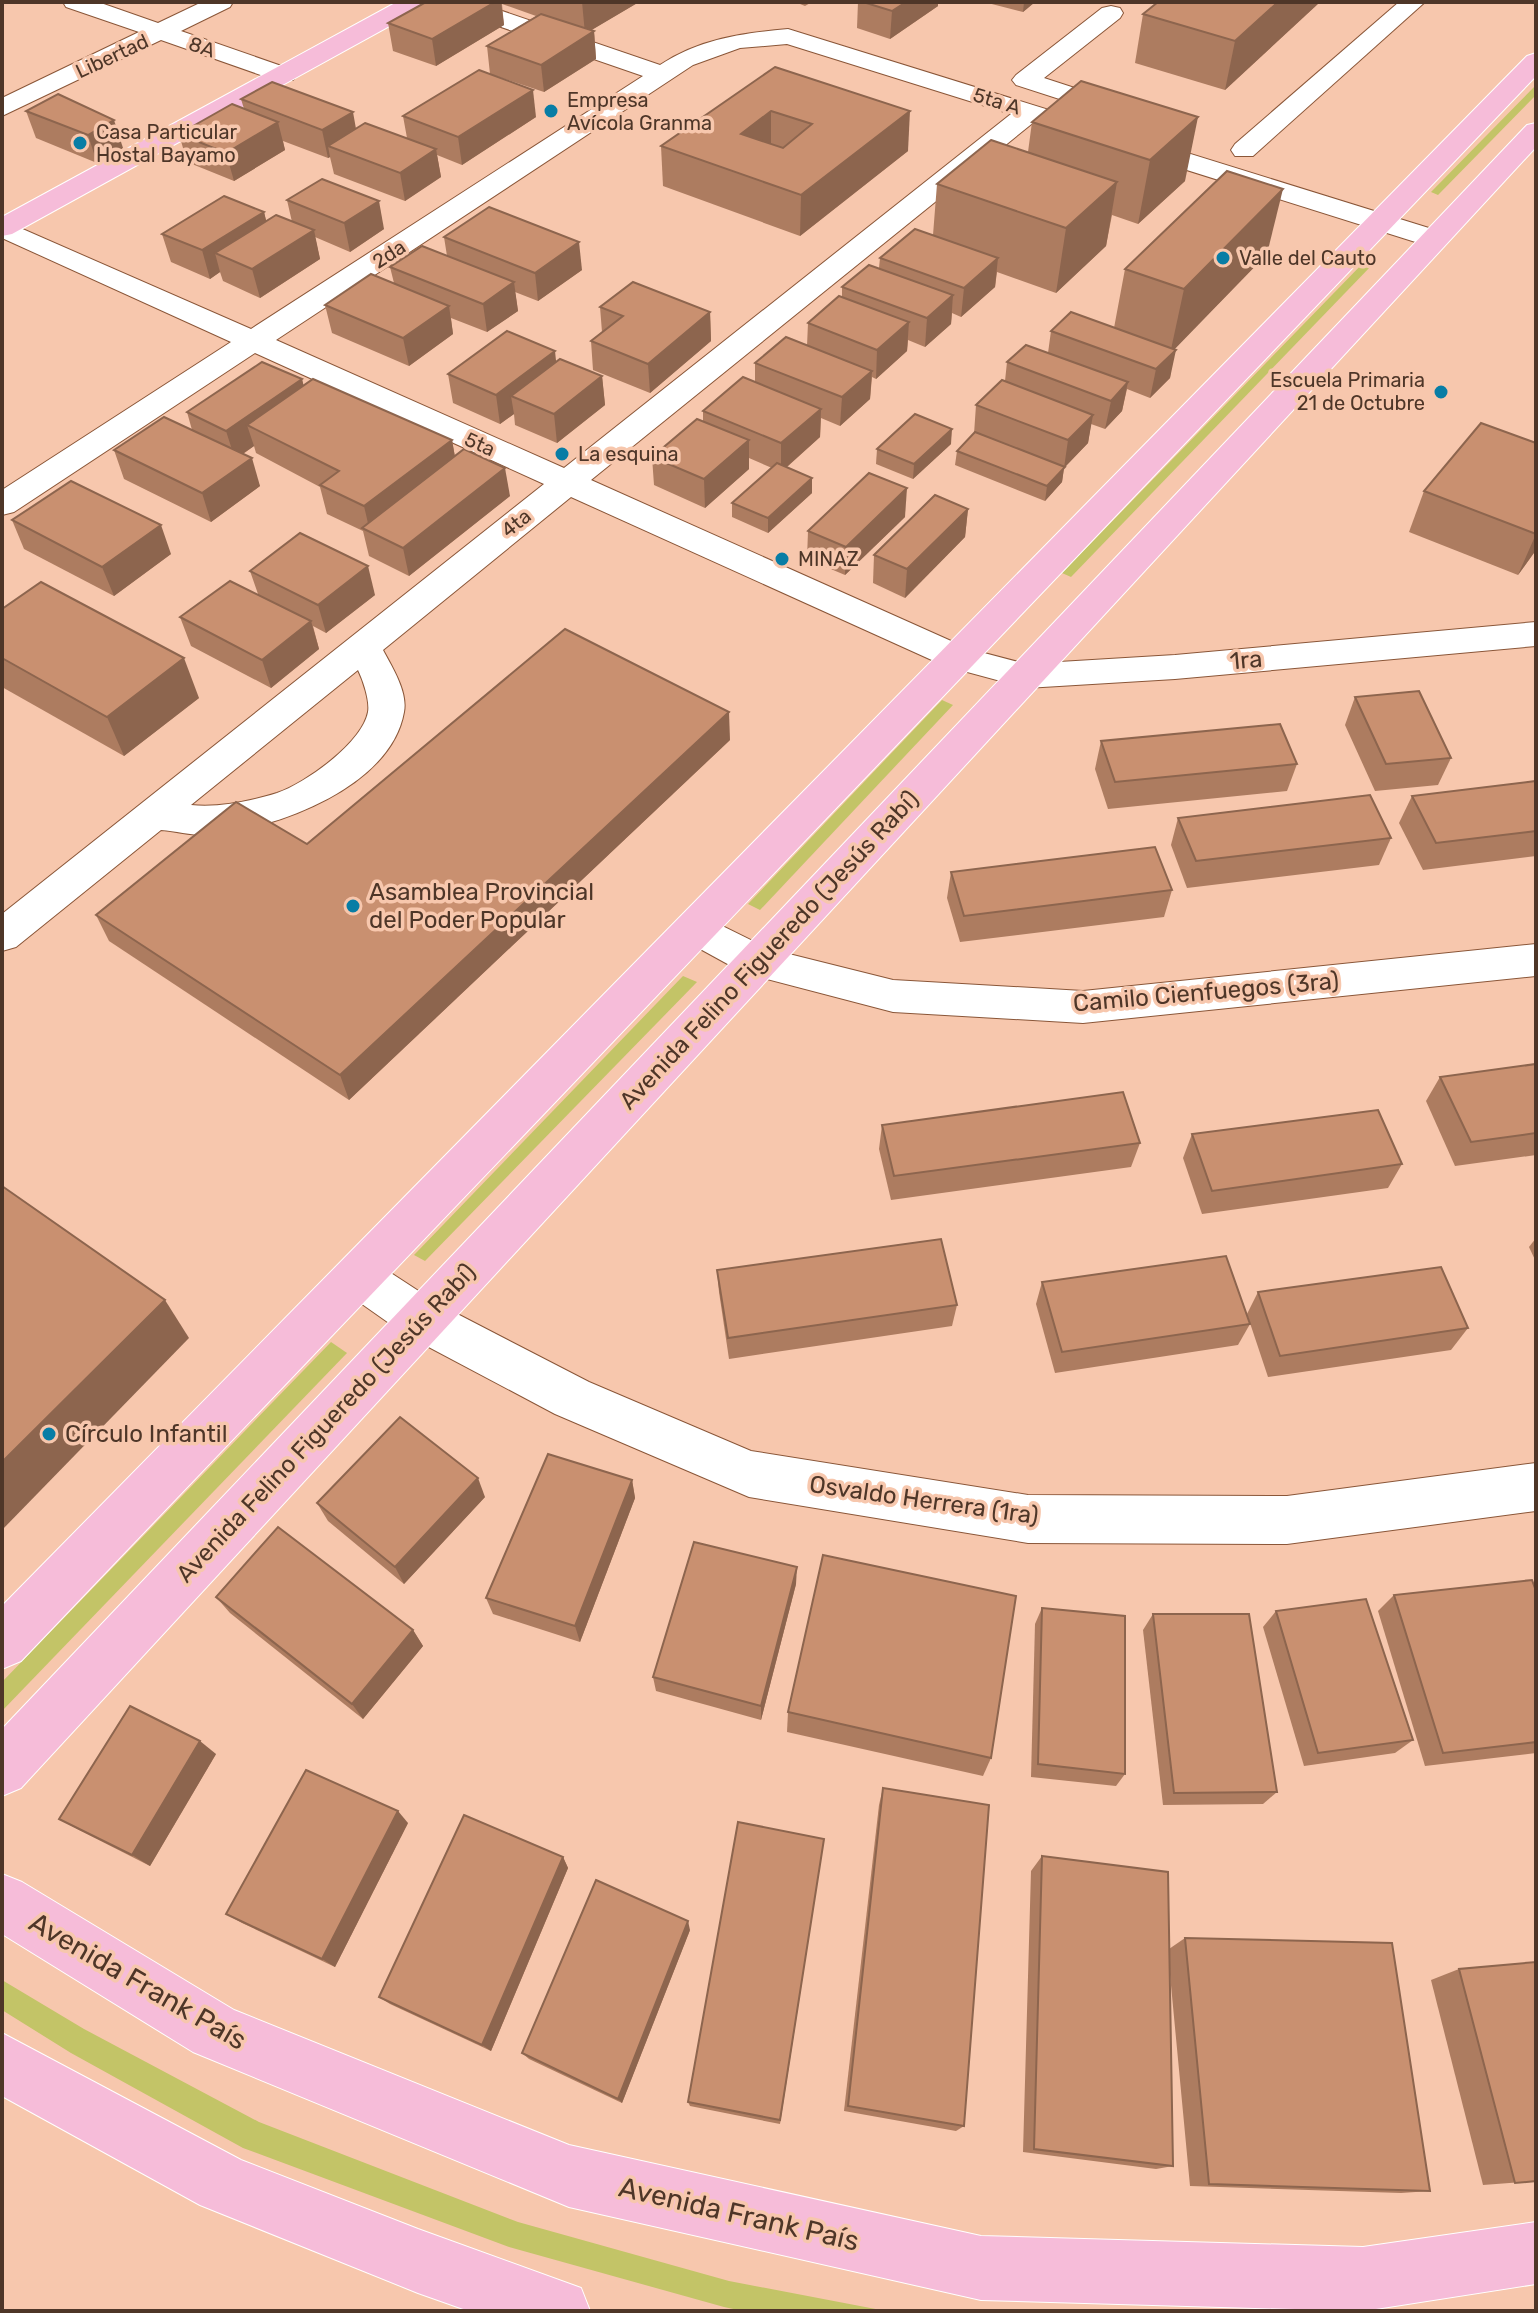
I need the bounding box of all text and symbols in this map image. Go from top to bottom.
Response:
street label: Libertad [72,29,152,83]
street label: 8A [186,31,218,63]
street label: 5ta A [970,82,1024,120]
place label: Empresa Avícola Granma [567,88,712,135]
marker: Empresa Avícola Granma [542,102,560,120]
place label: Casa Particular Hostal Bayamo [96,120,237,167]
marker: Casa Particular Hostal Bayamo [71,134,89,152]
street label: 2da [368,234,410,274]
place label: Valle del Cauto [1239,246,1376,270]
marker: Valle del Cauto [1214,249,1232,267]
place label: Escuela Primaria 21 de Octubre [1270,368,1425,415]
marker: Escuela Primaria 21 de Octubre [1432,383,1450,401]
street label: 5ta [461,427,499,461]
place label: La esquina [578,442,679,466]
marker: La esquina [553,445,571,463]
street label: 4ta [496,504,536,542]
place label: MINAZ [798,547,859,571]
marker: MINAZ [773,550,791,568]
street label: 1ra [1229,645,1263,675]
street label: Avenida Felino Figueredo (Jesús Rabí) [614,785,924,1115]
place label: Asamblea Provincial del Poder Popular [369,878,594,934]
marker: Asamblea Provincial del Poder Popular [344,897,362,915]
street label: Camilo Cienfuegos (3ra) [1072,966,1340,1018]
street label: Avenida Felino Figueredo (Jesús Rabí) [171,1258,481,1588]
place label: Círculo Infantil [65,1420,227,1448]
marker: Círculo Infantil [40,1425,58,1443]
street label: Osvaldo Herrera (1ra) [808,1470,1040,1530]
street label: Avenida Frank País [24,1905,252,2057]
street label: Avenida Frank País [616,2170,862,2258]

